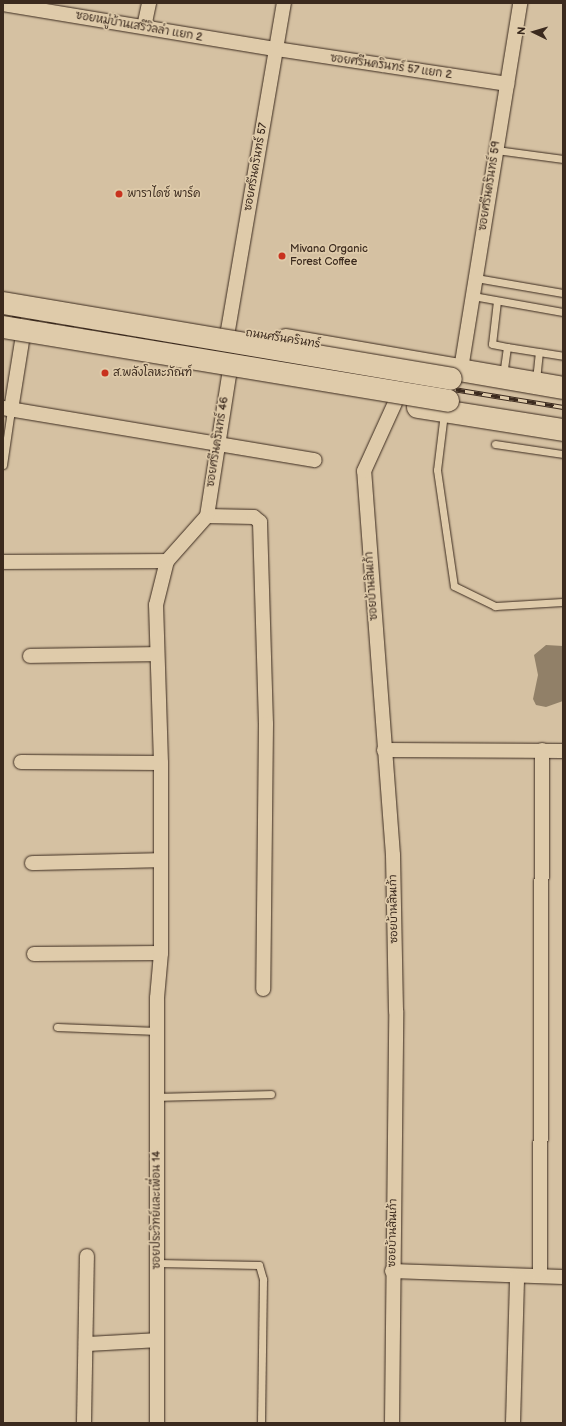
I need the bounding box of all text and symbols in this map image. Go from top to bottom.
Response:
street label: ซอยหมู่บ้านเสรีวิลล่า แยก 2 [74,9,204,45]
north arrow [514,12,554,52]
text: N [515,26,528,36]
street label: ซอยศรีนครินทร์ 57 แยก 2 [329,52,453,82]
street label: ซอยศรีนครินทร์ 57 [242,122,270,212]
street label: ซอยศรีนครินทร์ 59 [476,140,504,232]
place label: พาราไดซ์ พาร์ค [127,187,200,201]
marker: พาราไดซ์ พาร์ค [114,189,124,199]
place label: Mivana Organic Forest Coffee [290,243,368,269]
marker: Mivana Organic Forest Coffee [277,251,287,261]
street label: ถนนศรีนครินทร์ [245,327,321,351]
place label: ส.พลังโลหะภัณฑ์ [113,366,192,380]
marker: ส.พลังโลหะภัณฑ์ [100,368,110,378]
street label: ซอยศรีนครินทร์ 46 [204,396,232,488]
street label: ซอยบ้านสินเก้า [363,551,381,621]
street label: ซอยบ้านสินเก้า [387,874,401,944]
street label: ซอยประวิทย์และเพื่อน 14 [150,1151,164,1269]
street label: ซอยบ้านสินเก้า [386,1198,400,1268]

